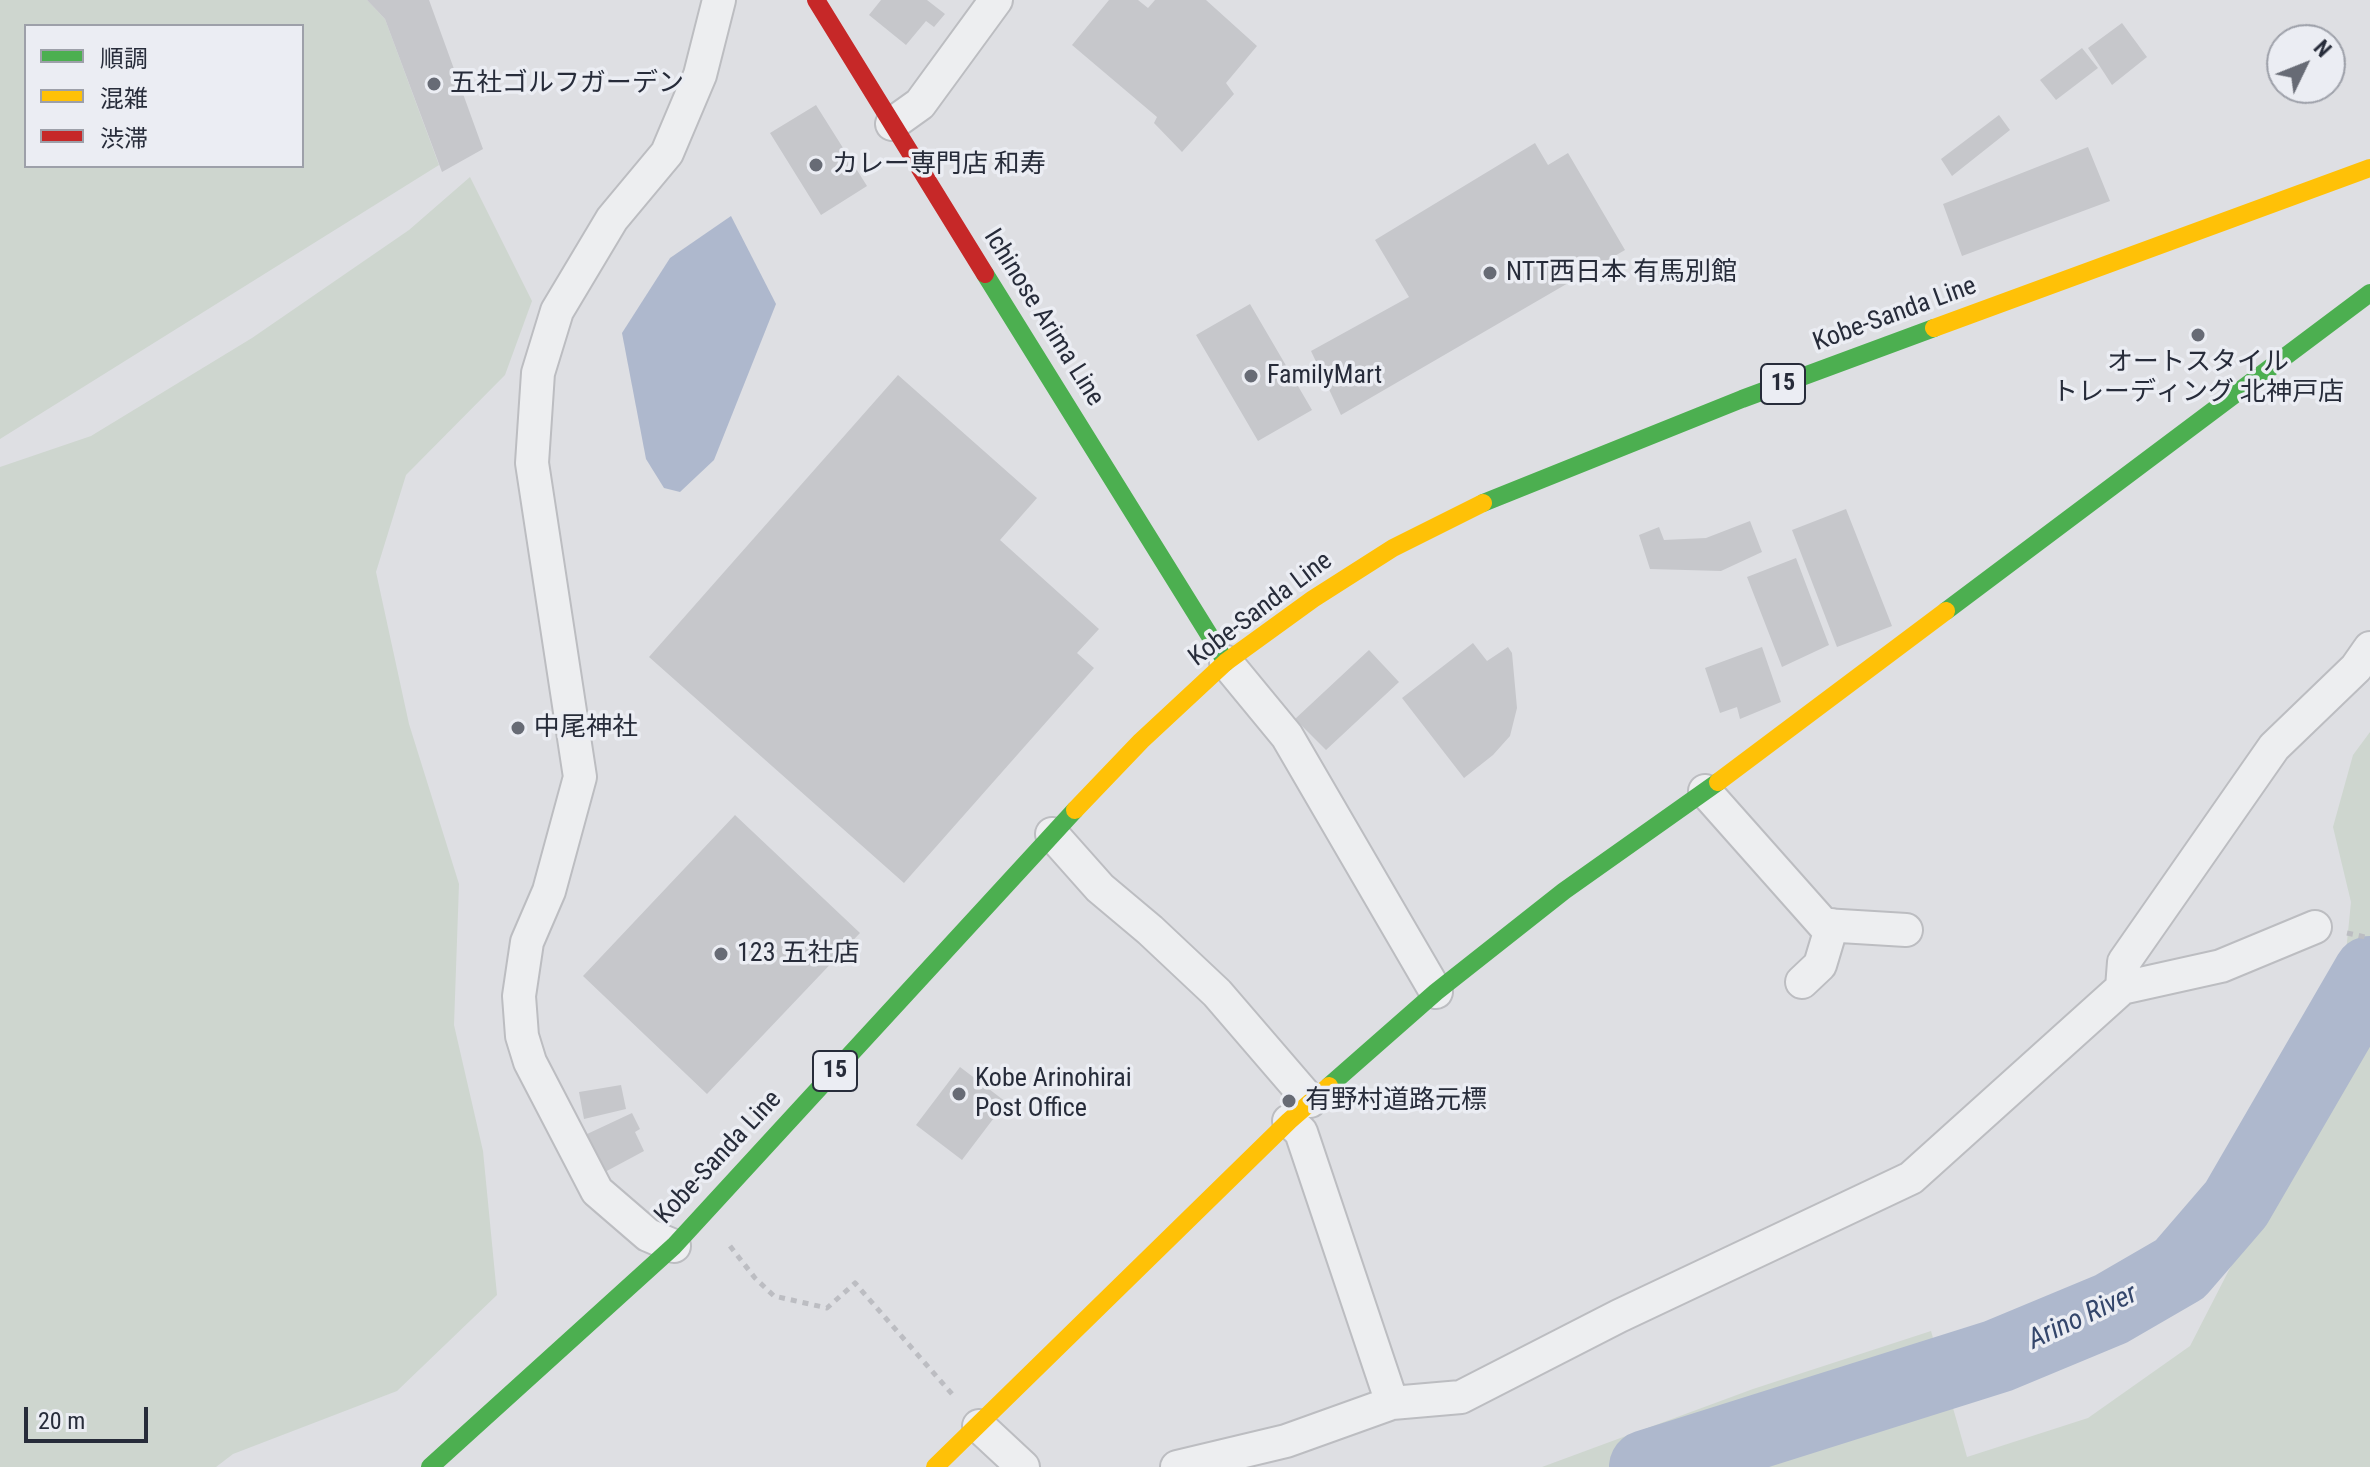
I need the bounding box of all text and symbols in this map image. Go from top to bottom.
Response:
legend [24,24,304,168]
north arrow [2266,24,2346,104]
text: N [2309,35,2336,62]
text: 順調 [100,45,148,73]
place label: 五社ゴルフガーデン [450,68,684,100]
marker: 五社ゴルフガーデン [425,75,443,93]
text: 混雑 [100,85,148,113]
text: 渋滞 [100,125,148,153]
place label: カレー専門店 和寿 [832,149,1046,181]
marker: カレー専門店 和寿 [807,156,825,174]
street label: Ichinose Arima Line [976,224,1110,412]
place label: NTT西日本 有馬別館 [1506,257,1737,289]
marker: NTT西日本 有馬別館 [1481,264,1499,282]
street label: Kobe-Sanda Line [1809,271,1981,359]
marker: オートスタイル トレーディング 北神戸店 [2189,326,2207,344]
place label: オートスタイル トレーディング 北神戸店 [2052,347,2344,408]
place label: FamilyMart [1267,360,1382,392]
road number: 15 [1761,364,1805,404]
marker: FamilyMart [1242,367,1260,385]
street label: Kobe-Sanda Line [1183,546,1339,674]
place label: 中尾神社 [534,712,638,744]
marker: 中尾神社 [509,719,527,737]
place label: 123 五社店 [737,938,859,970]
marker: 123 五社店 [712,945,730,963]
road number: 15 [813,1051,857,1091]
place label: Kobe Arinohirai Post Office [975,1063,1132,1124]
street label: Kobe-Sanda Line [649,1085,789,1231]
marker: Kobe Arinohirai Post Office [950,1085,968,1103]
place label: 有野村道路元標 [1305,1085,1487,1117]
marker: 有野村道路元標 [1280,1092,1298,1110]
water label: Arino River [2023,1278,2143,1358]
scale bar [28,1391,152,1441]
text: 20 m [38,1407,85,1435]

